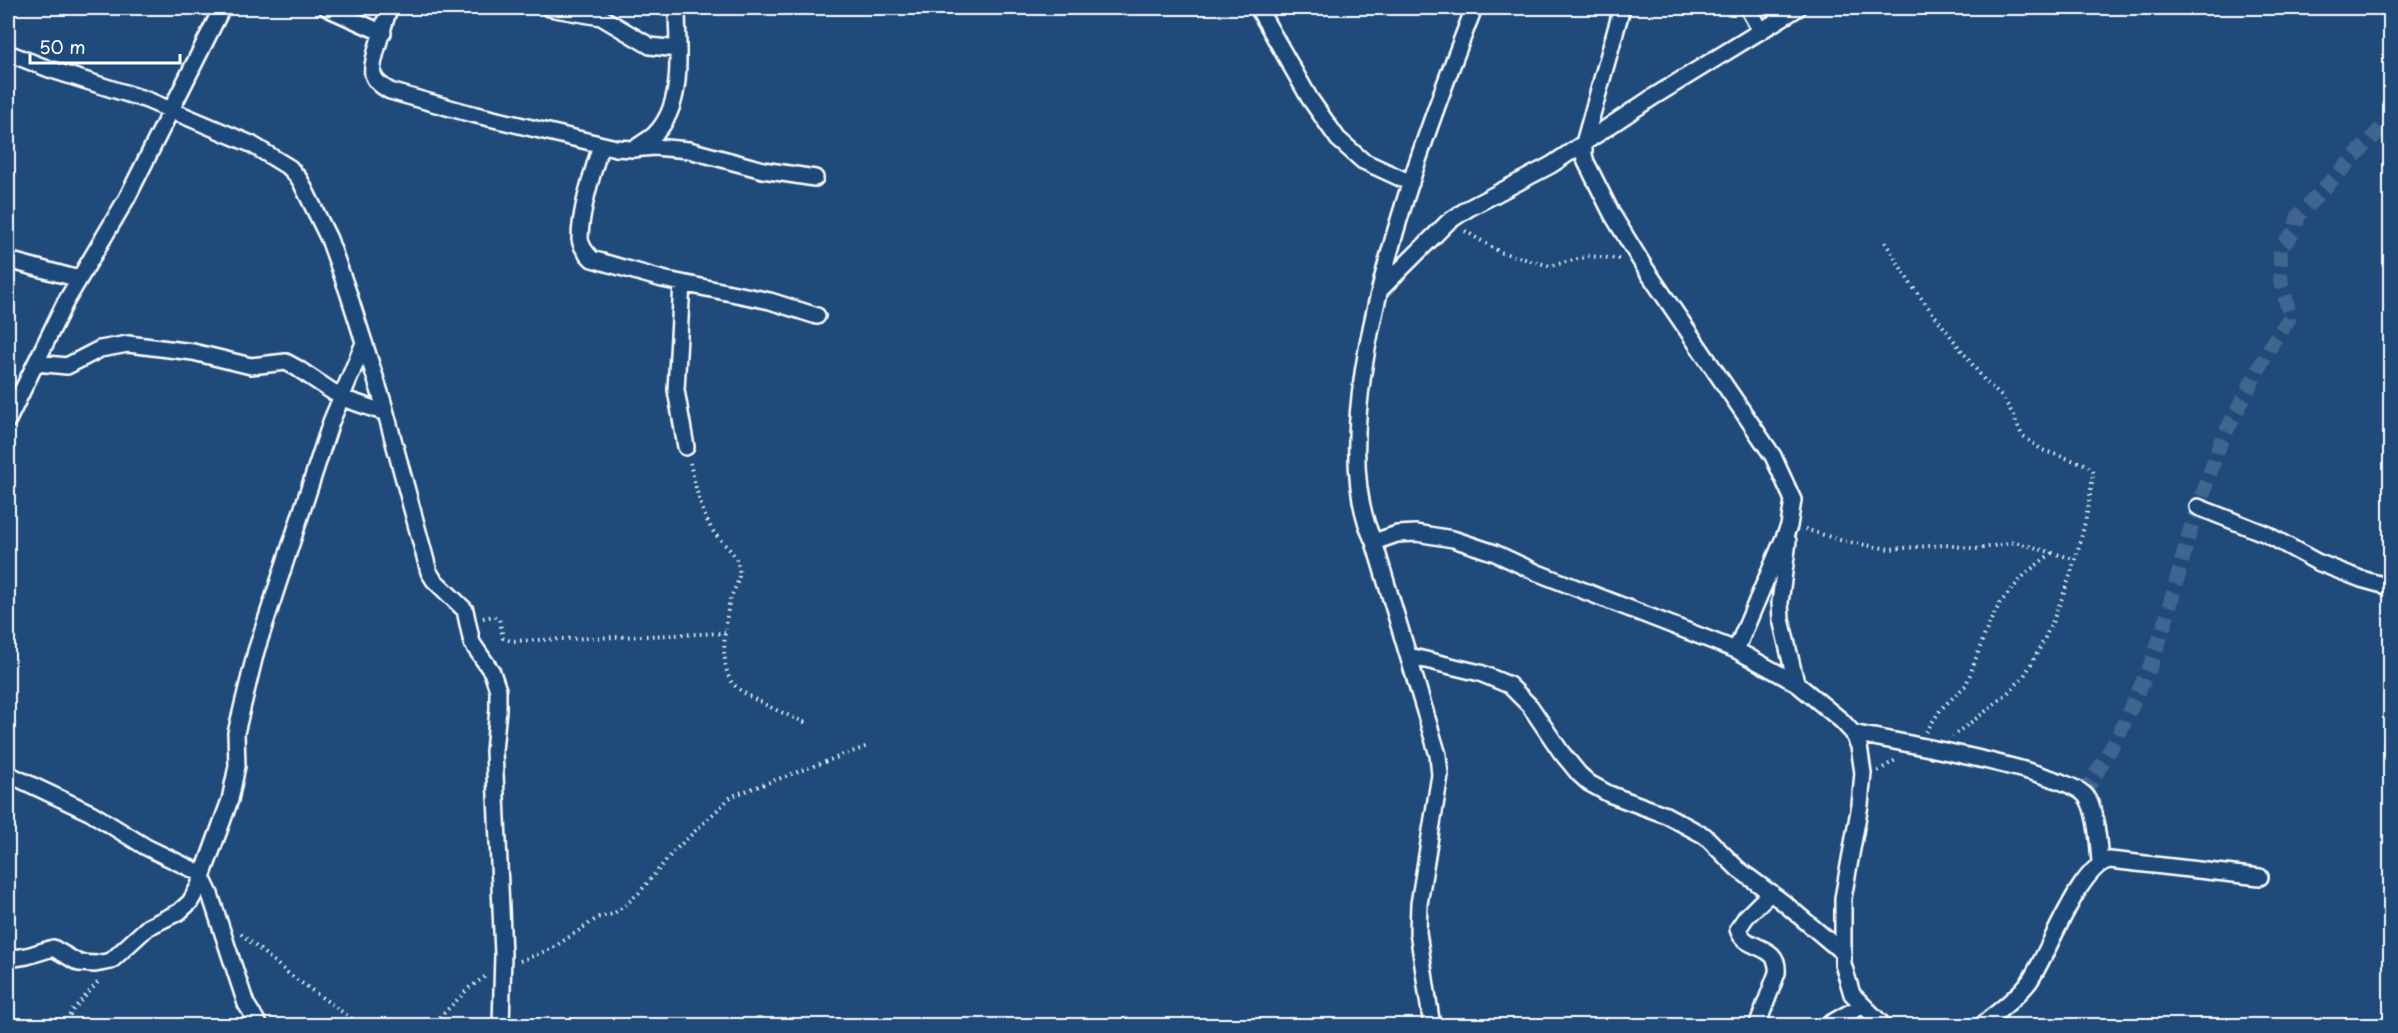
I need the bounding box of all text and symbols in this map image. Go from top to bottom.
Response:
scale bar [30,27,180,65]
text: 50 m [39,33,86,60]

